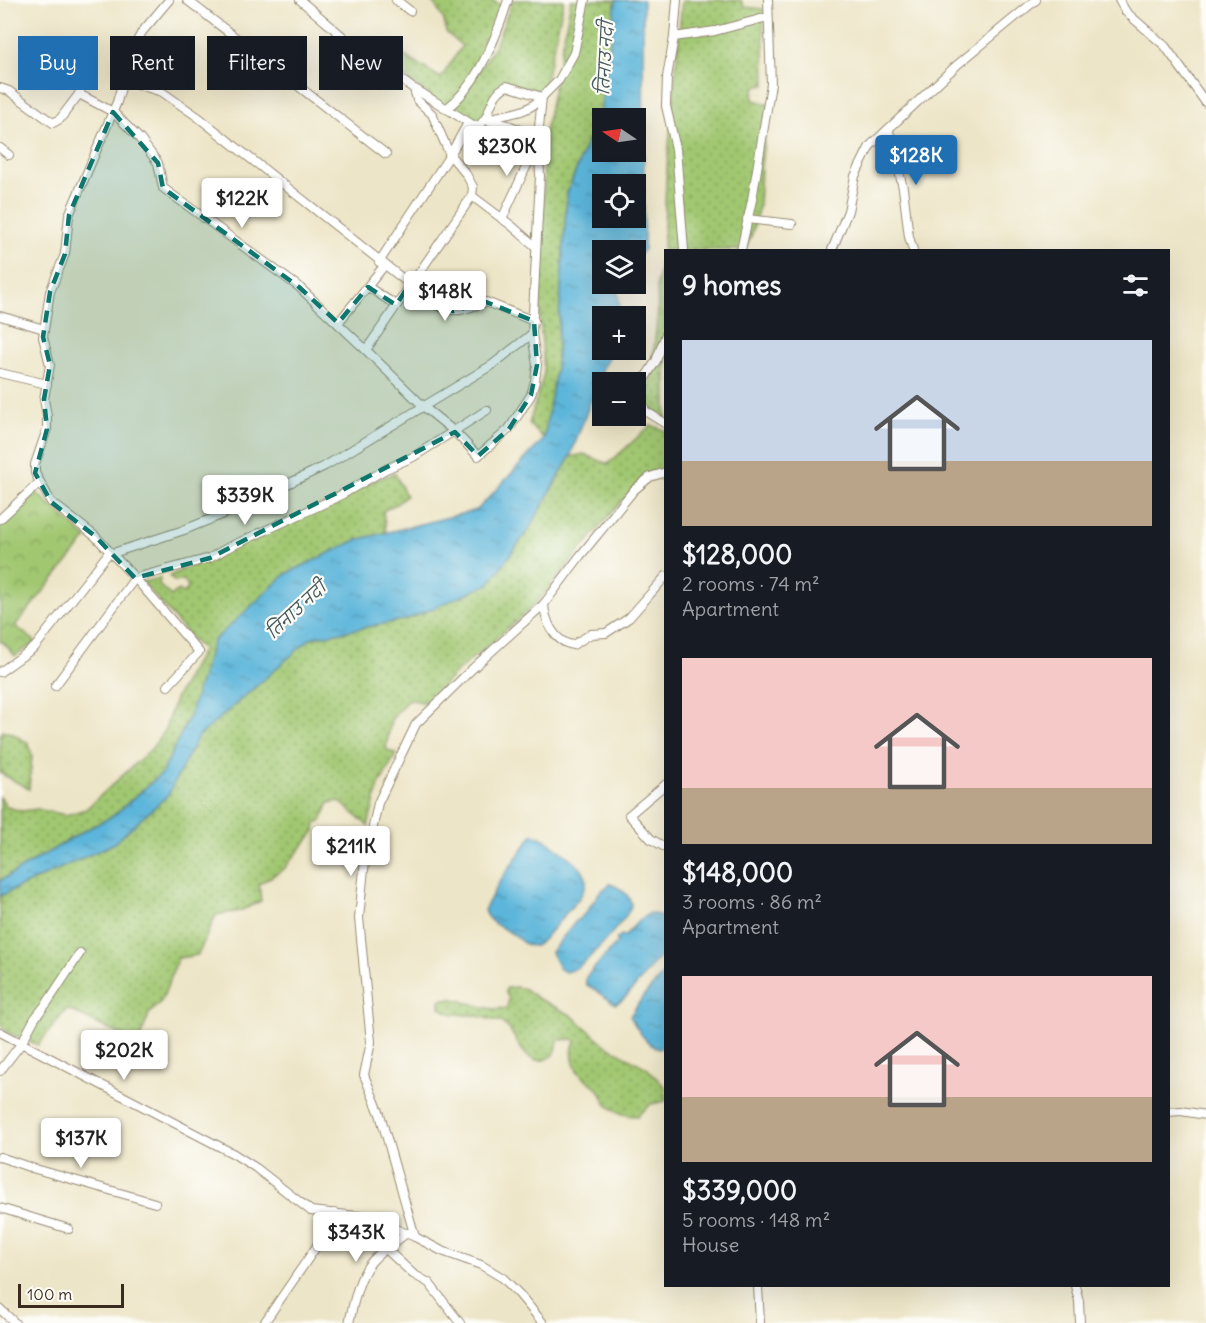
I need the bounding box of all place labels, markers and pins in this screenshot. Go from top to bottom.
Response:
pin: $230K [465,126,549,177]
pin: $128K [874,135,958,186]
pin: $122K [200,178,284,229]
pin: $148K [403,271,487,322]
pin: $339K [203,475,287,526]
pin: $211K [309,826,393,877]
pin: $202K [82,1030,166,1081]
pin: $137K [39,1118,123,1169]
pin: $343K [314,1212,398,1263]

